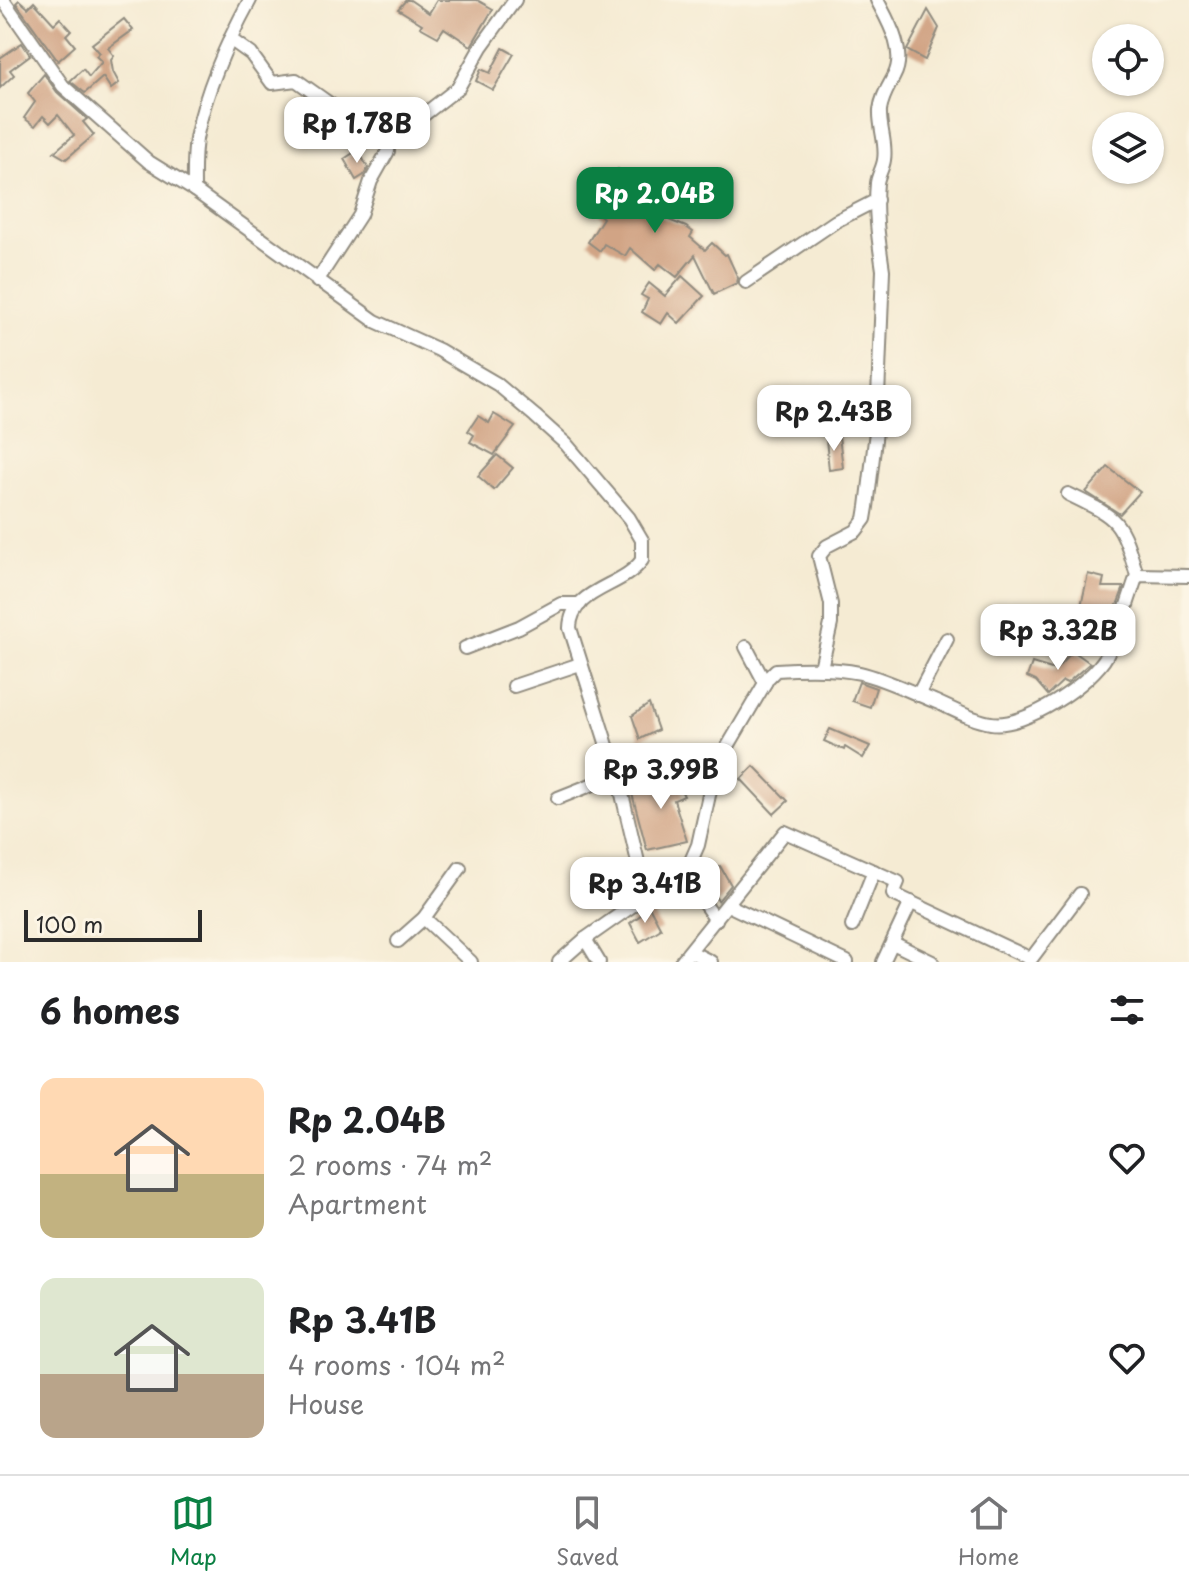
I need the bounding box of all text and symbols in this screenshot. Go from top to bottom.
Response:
map controls [1092,24,1164,184]
button: locate [1092,24,1164,96]
pin: Rp 1.78B [274,97,440,165]
text: Rp 1.78B [302,103,412,142]
button: layers [1092,112,1164,184]
pin: Rp 2.04B [572,167,738,235]
text: Rp 2.04B [595,173,715,212]
pin: Rp 2.43B [751,385,917,453]
text: Rp 2.43B [775,391,893,430]
pin: Rp 3.32B [975,604,1141,672]
text: Rp 3.32B [999,610,1118,649]
pin: Rp 3.99B [578,743,744,811]
text: Rp 3.99B [603,749,719,788]
pin: Rp 3.41B [562,857,728,925]
text: Rp 3.41B [588,863,702,902]
scale bar [24,906,202,942]
text: 100 m [36,907,103,940]
text: 6 homes [40,984,180,1036]
icon: filters [1105,988,1149,1032]
text: Rp 2.04B [288,1093,446,1145]
icon: home [104,1110,200,1206]
icon: heart [1105,1136,1149,1180]
text: 2 rooms · 74 m² [288,1145,492,1184]
text: Apartment [288,1184,427,1223]
text: Rp 3.41B [288,1293,437,1345]
icon: home [104,1310,200,1406]
icon: heart [1105,1336,1149,1380]
text: 4 rooms · 104 m² [288,1345,506,1384]
text: House [288,1384,364,1423]
tab: Map [170,1491,217,1572]
tab: Saved [556,1491,619,1572]
tab: Home [958,1491,1019,1572]

